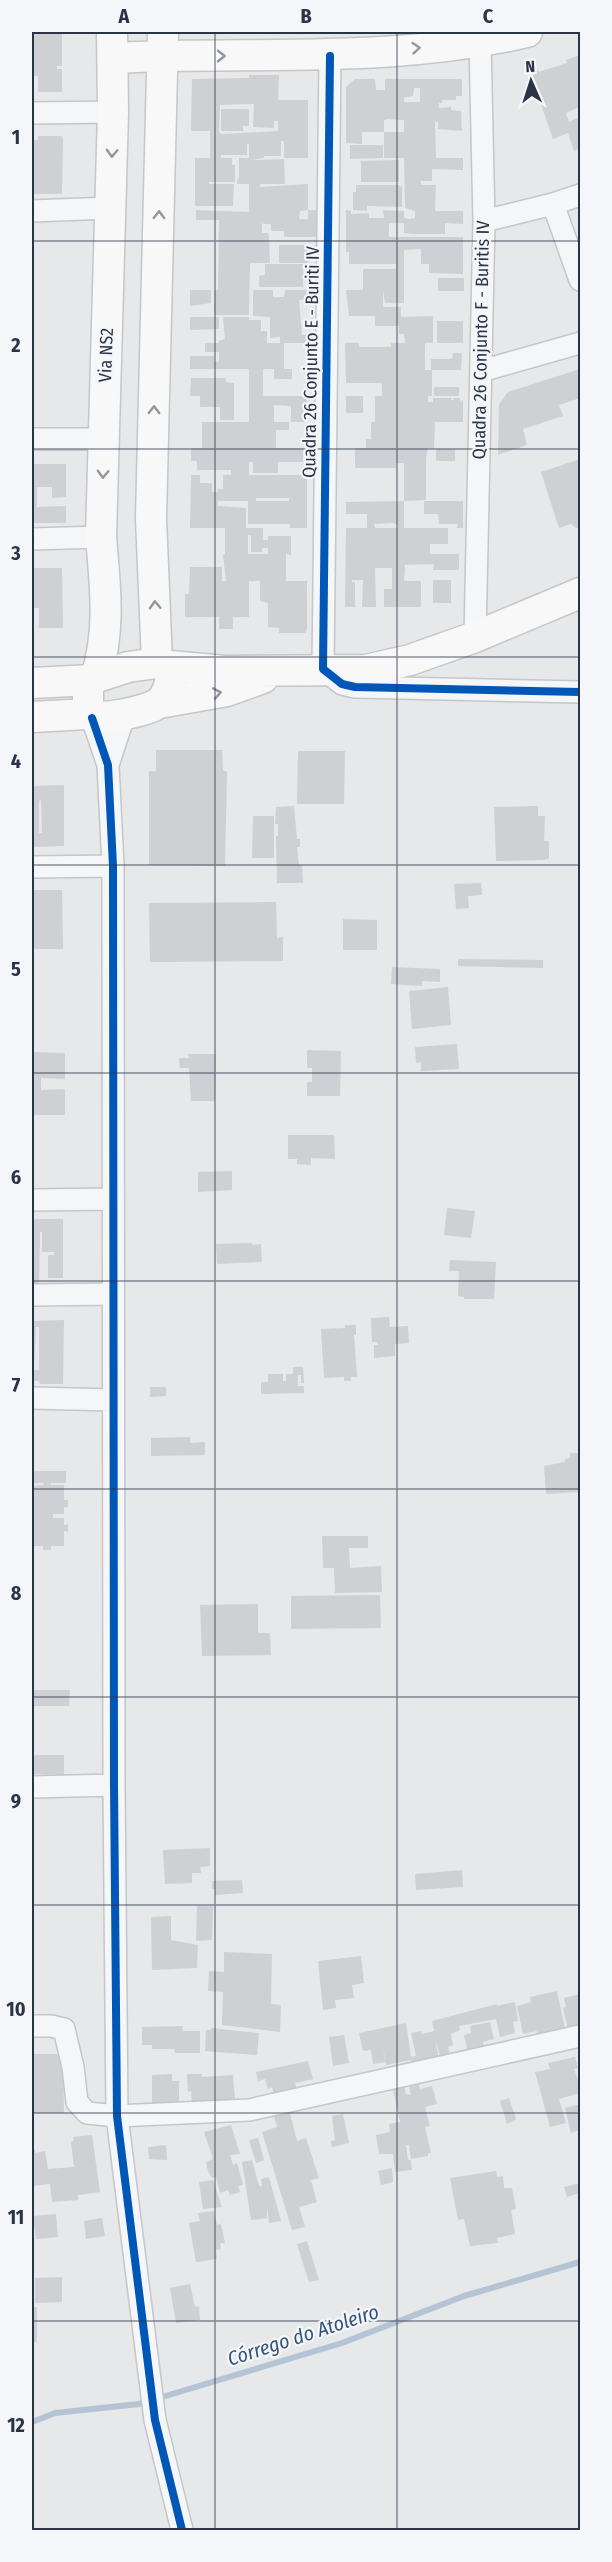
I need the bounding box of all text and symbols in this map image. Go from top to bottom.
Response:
text: A [118,4,131,28]
text: B [300,4,312,28]
text: C [483,4,494,28]
one-way arrow [412,42,421,55]
one-way arrow [217,50,226,62]
north arrow [501,51,561,111]
text: N [525,57,536,76]
text: 1 [12,125,20,149]
one-way arrow [106,148,118,157]
one-way arrow [152,211,165,220]
street label: Quadra 26 Conjunto F - Buritis IV [468,220,494,460]
street label: Quadra 26 Conjunto E - Buriti IV [298,245,324,478]
street label: Via NS2 [94,327,118,383]
text: 2 [10,333,21,357]
one-way arrow [147,406,160,415]
one-way arrow [96,469,109,478]
text: 3 [10,541,21,565]
one-way arrow [148,600,161,609]
one-way arrow [211,687,221,700]
text: 4 [11,749,21,773]
text: 5 [11,957,21,981]
text: 6 [11,1165,21,1189]
text: 7 [12,1373,21,1397]
text: 8 [11,1581,22,1605]
text: 9 [11,1789,21,1813]
text: 10 [6,1997,26,2021]
text: 11 [8,2205,24,2229]
water label: Córrego do Atoleiro [224,2299,382,2371]
text: 12 [7,2413,25,2437]

